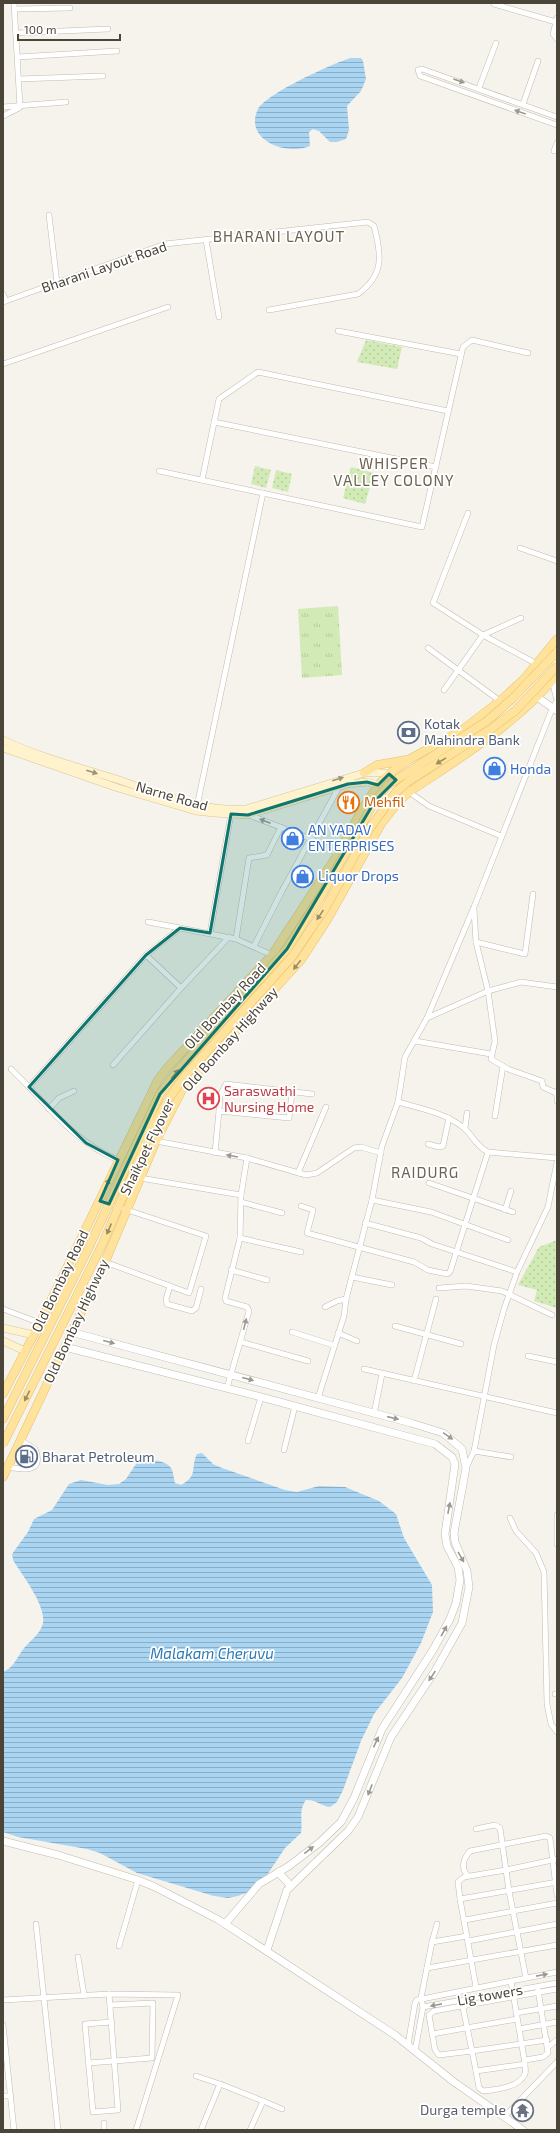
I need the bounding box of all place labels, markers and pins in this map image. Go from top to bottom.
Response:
place label: Kotak Mahindra Bank [424,715,520,748]
bank icon: Kotak Mahindra Bank [395,719,421,745]
shop icon: Honda [482,756,508,782]
place label: Honda [510,760,551,777]
restaurant icon: Mehfil [335,789,361,815]
place label: Mehfil [364,793,405,810]
place label: AN YADAV ENTERPRISES [308,821,395,854]
shop icon: AN YADAV ENTERPRISES [280,825,306,851]
shop icon: Liquor Drops [290,863,316,889]
place label: Liquor Drops [318,867,399,884]
place label: Saraswathi Nursing Home [224,1082,314,1115]
hospital icon: Saraswathi Nursing Home [196,1086,222,1112]
fuel station icon: Bharat Petroleum [13,1444,39,1470]
place label: Bharat Petroleum [42,1448,155,1465]
temple icon: Durga temple [509,2097,535,2123]
place label: Durga temple [420,2101,506,2118]

